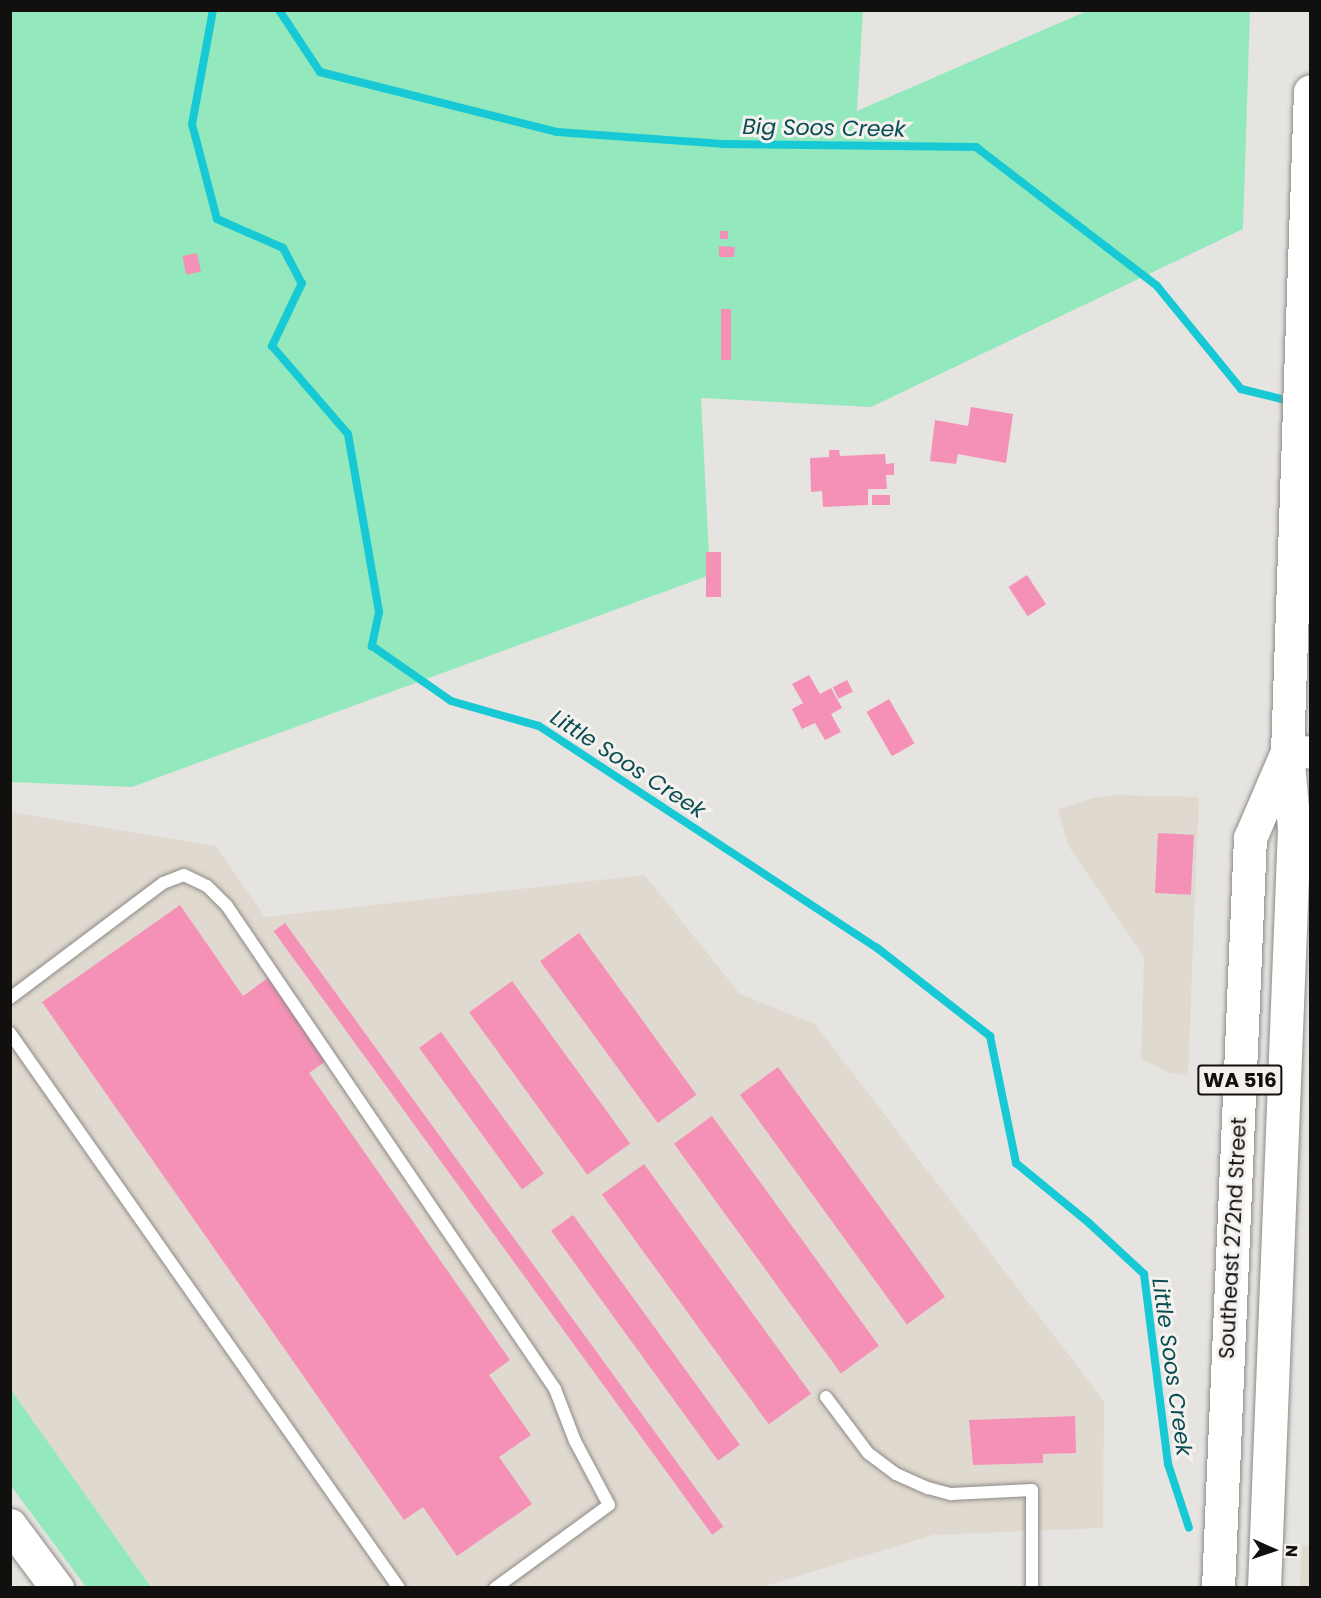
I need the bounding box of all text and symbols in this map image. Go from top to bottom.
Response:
water label: Big Soos Creek [742,113,906,143]
water label: Little Soos Creek [546,704,710,824]
road number: WA 516 [1196,1063,1284,1097]
street label: Southeast 272nd Street [1214,1116,1252,1360]
water label: Little Soos Creek [1146,1276,1198,1458]
north arrow [1243,1520,1303,1580]
text: N [1280,1544,1303,1558]

